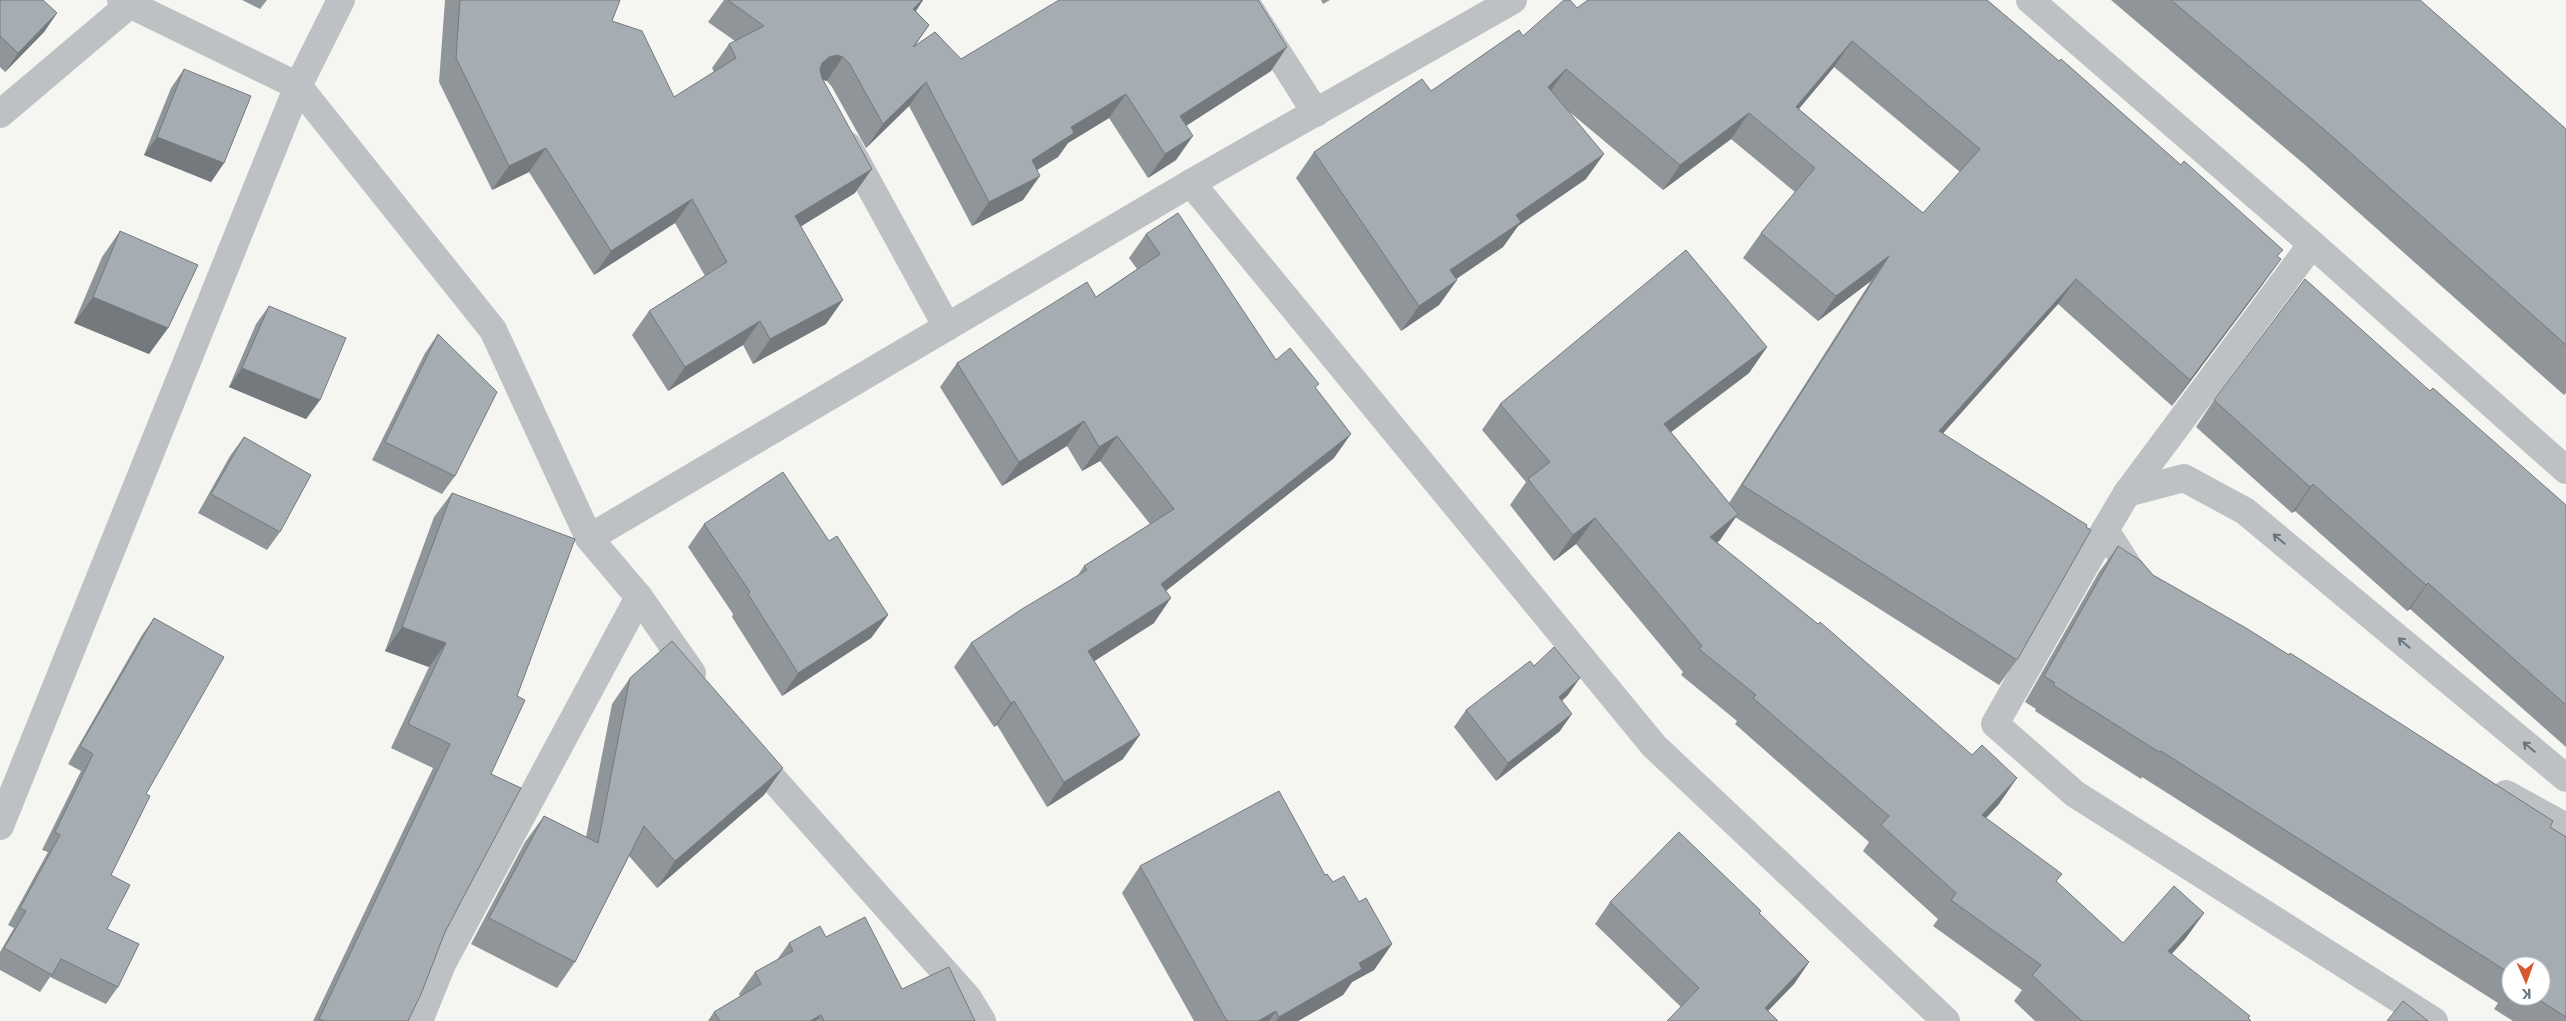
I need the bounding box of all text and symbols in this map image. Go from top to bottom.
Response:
one-way arrow [2273,533,2286,544]
one-way arrow [2398,638,2411,649]
one-way arrow [2522,741,2535,753]
north arrow [2501,956,2551,1006]
text: K [2521,986,2532,1003]

